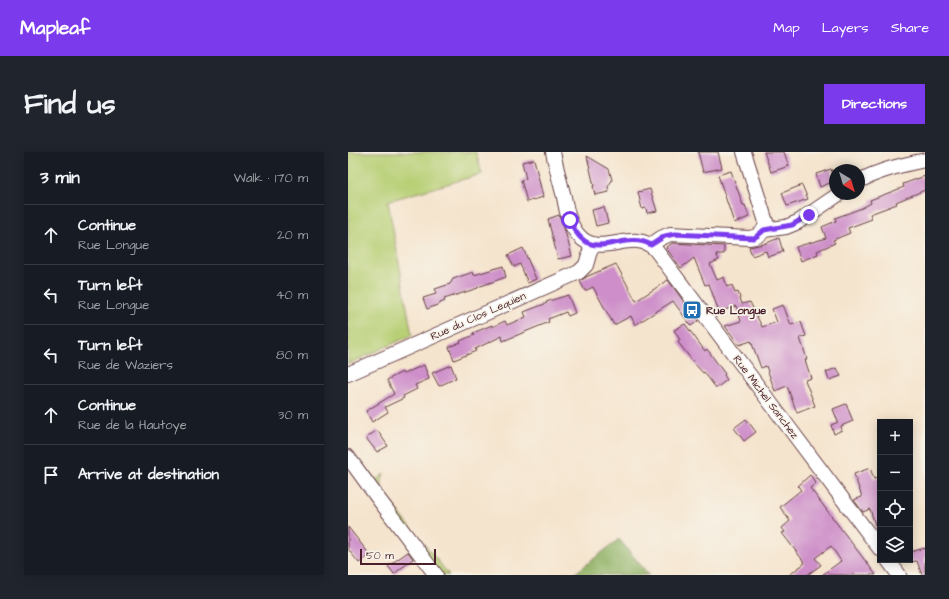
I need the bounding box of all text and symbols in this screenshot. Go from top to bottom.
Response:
text: Mapleaf [20,15,90,42]
text: Map [773,18,800,38]
text: Layers [822,18,869,38]
text: Share [891,18,929,38]
button: Directions [824,84,925,124]
text: Find us [24,85,115,124]
north arrow [829,164,865,200]
text: 3 min [40,166,80,190]
text: Walk · 170 m [234,169,308,187]
route end [800,206,818,224]
route start [561,211,579,229]
text: Continue [78,215,136,236]
icon: ahead [40,224,62,246]
text: 20 m [277,226,308,244]
text: Rue Longue [78,236,149,254]
text: Turn left [78,275,142,296]
icon: left [40,284,62,306]
text: 40 m [276,286,308,304]
street label: Rue du Clos Lequien [428,288,529,344]
text: Rue Longue [78,296,149,314]
bus stop icon: Rue Longue [681,299,703,321]
place label: Rue Longue [706,303,766,320]
text: Turn left [78,335,142,356]
icon: left [40,344,62,366]
text: 80 m [276,346,308,364]
street label: Rue Michel Sanchez [730,352,803,442]
text: Rue de Waziers [78,356,173,374]
text: Continue [78,395,136,416]
icon: ahead [40,404,62,426]
text: 30 m [278,406,308,424]
text: Rue de la Hautoye [78,416,187,434]
map controls [877,419,913,563]
button: + [877,419,913,455]
button: − [877,455,913,491]
icon: arrive [40,464,62,486]
text: Arrive at destination [78,464,219,485]
button: locate [877,491,913,527]
button: layers [877,527,913,563]
scale bar [360,547,436,566]
text: 50 m [366,548,394,563]

